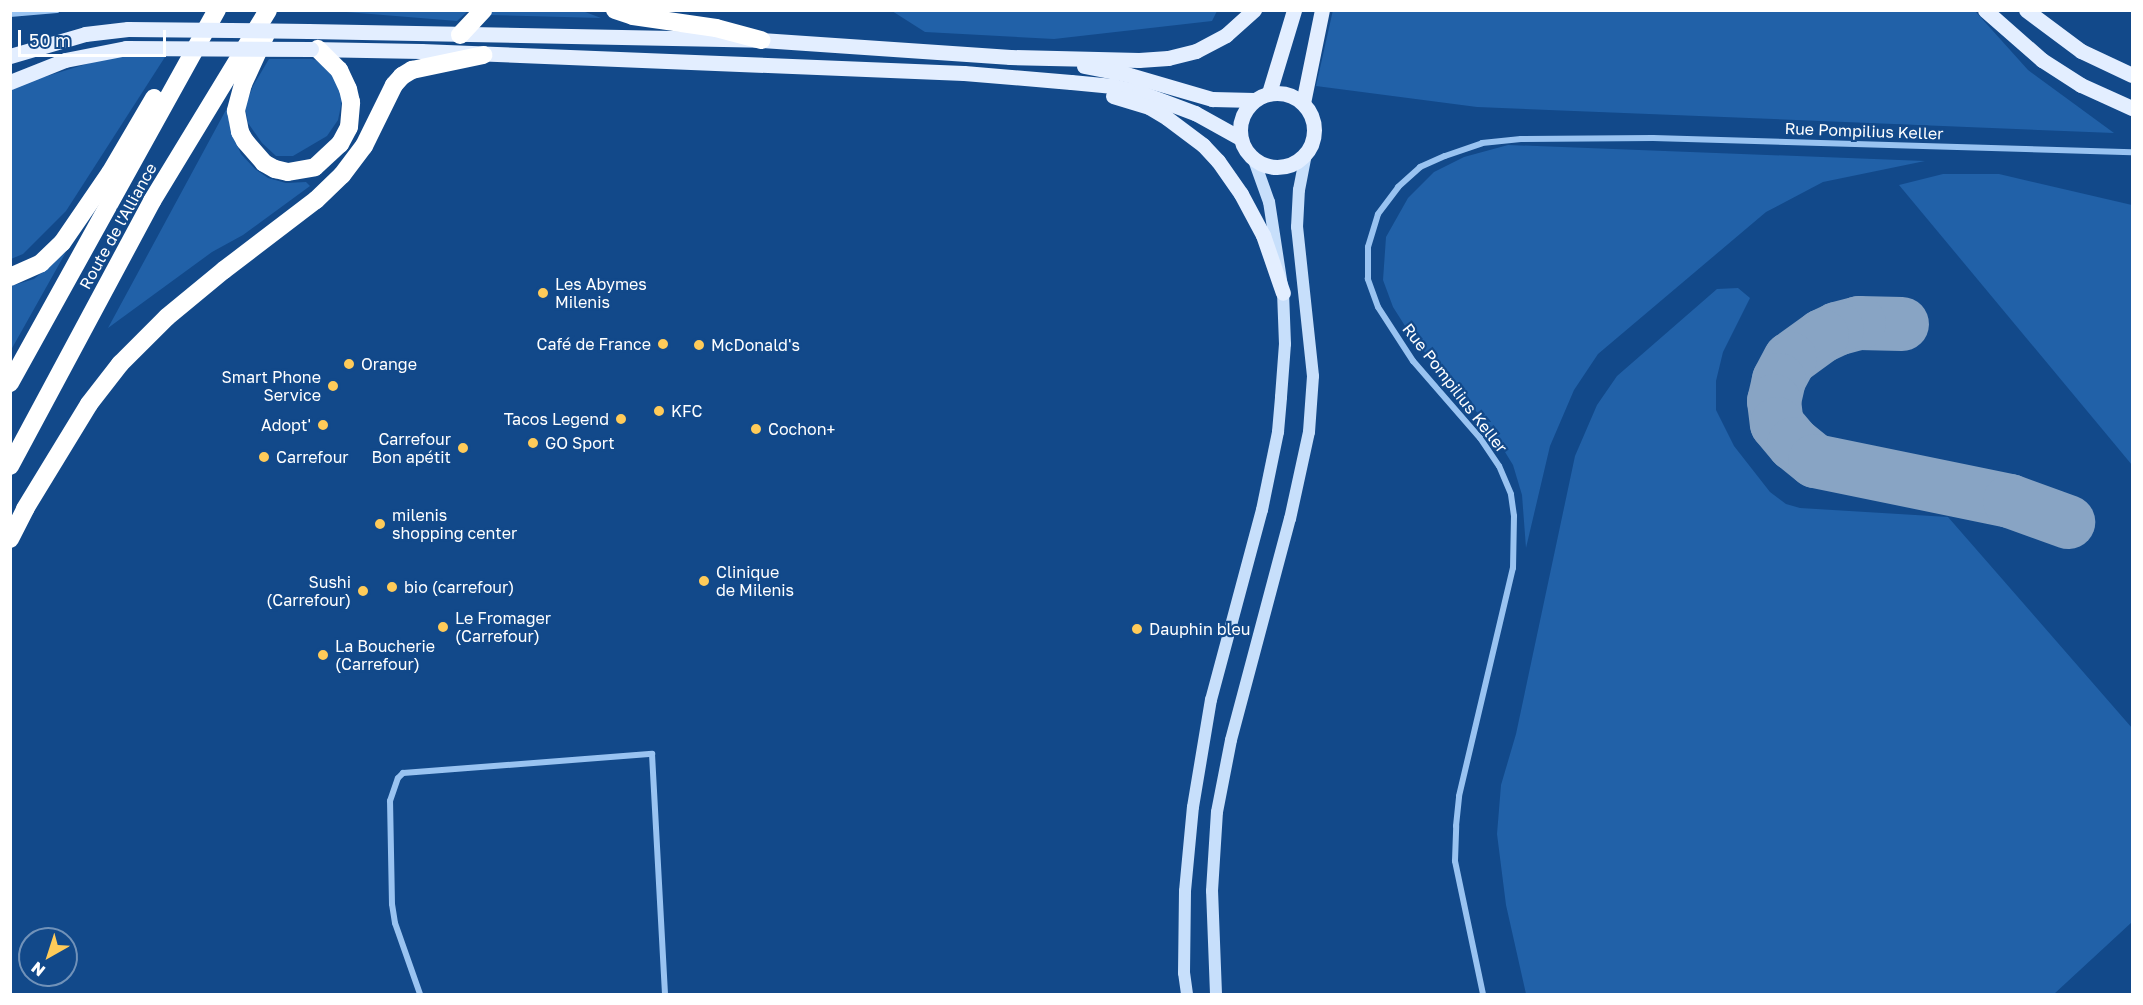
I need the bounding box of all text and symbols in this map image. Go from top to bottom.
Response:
scale bar [21,18,170,56]
text: 50 m [29,29,71,51]
street label: Rue Pompilius Keller [1784,119,1944,143]
street label: Route de l'Alliance [75,160,161,292]
place label: Les Abymes Milenis [555,274,647,312]
marker: Les Abymes Milenis [536,286,550,300]
street label: Rue Pompilius Keller [1399,319,1511,457]
place label: Café de France [537,334,651,354]
place label: McDonald's [711,335,800,355]
marker: Café de France [656,337,670,351]
marker: McDonald's [692,338,706,352]
place label: Orange [361,354,417,374]
marker: Orange [342,357,356,371]
place label: Smart Phone Service [222,367,321,405]
marker: Smart Phone Service [326,379,340,393]
place label: KFC [671,401,702,421]
marker: KFC [652,404,666,418]
place label: Tacos Legend [504,409,609,429]
marker: Tacos Legend [614,412,628,426]
place label: Adopt' [261,415,311,435]
marker: Adopt' [316,418,330,432]
place label: Cochon+ [768,419,835,439]
marker: Cochon+ [749,422,763,436]
place label: Carrefour Bon apétit [372,429,451,467]
place label: GO Sport [545,433,615,453]
marker: GO Sport [526,436,540,450]
marker: Carrefour Bon apétit [456,441,470,455]
place label: Carrefour [276,447,349,467]
marker: Carrefour [257,450,271,464]
place label: milenis shopping center [392,505,517,543]
marker: milenis shopping center [373,517,387,531]
place label: Clinique de Milenis [716,562,794,600]
place label: Sushi (Carrefour) [266,572,351,610]
marker: Clinique de Milenis [697,574,711,588]
place label: bio (carrefour) [404,577,514,597]
marker: bio (carrefour) [385,580,399,594]
marker: Sushi (Carrefour) [356,584,370,598]
place label: Le Fromager (Carrefour) [455,608,551,646]
place label: Dauphin bleu [1149,619,1250,639]
marker: Le Fromager (Carrefour) [436,620,450,634]
marker: Dauphin bleu [1130,622,1144,636]
place label: La Boucherie (Carrefour) [335,636,435,674]
marker: La Boucherie (Carrefour) [316,648,330,662]
north arrow [18,927,78,987]
text: N [27,958,49,981]

